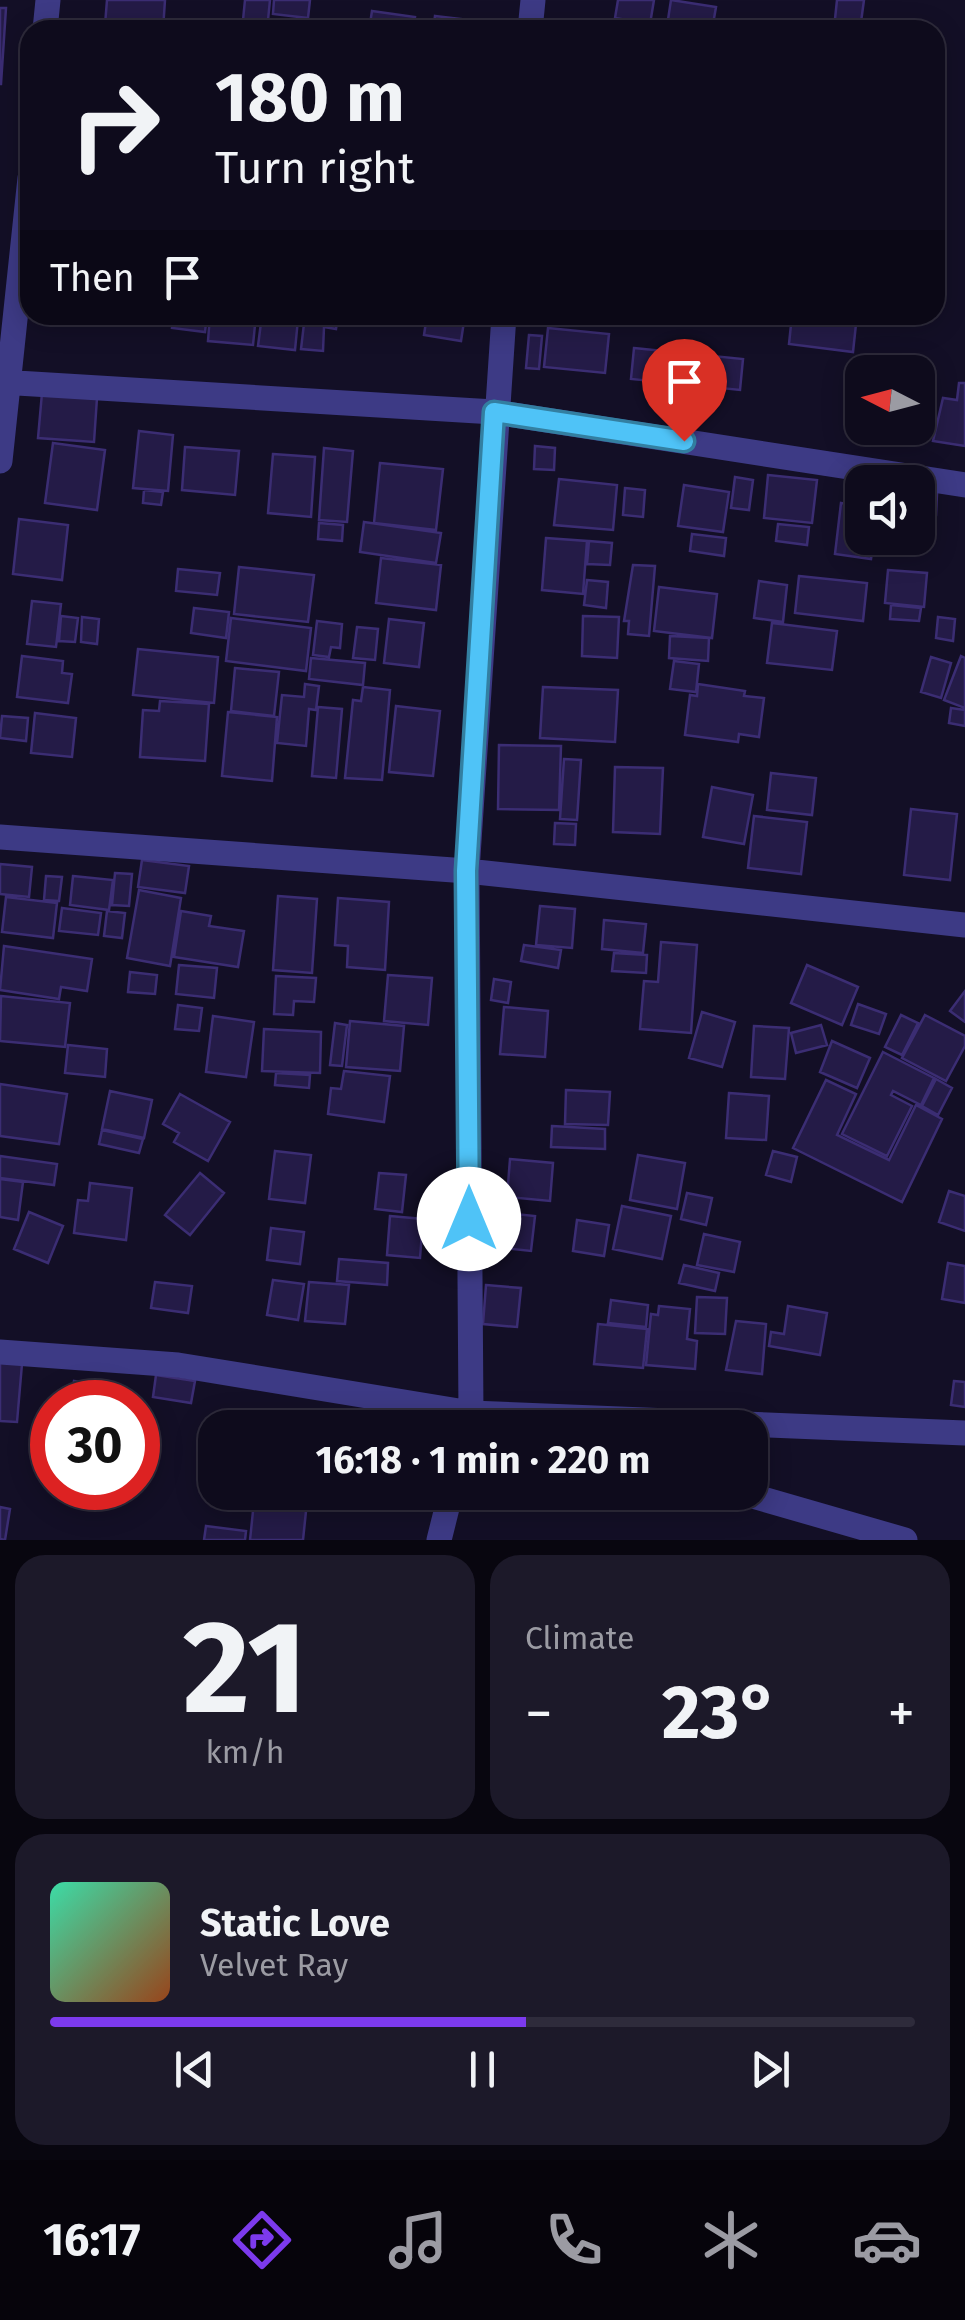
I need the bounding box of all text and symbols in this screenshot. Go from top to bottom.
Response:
text: 180 m [215,56,405,140]
icon: right [50,60,180,190]
text: Turn right [215,141,414,195]
icon: arrive [155,250,210,305]
text: Then [50,255,135,301]
pin [642,339,727,442]
icon: arrive [657,354,712,409]
north arrow [845,355,935,445]
map controls [845,355,935,555]
button: sound [845,465,935,555]
position arrow [417,1167,521,1271]
speed limit sign: 30 [30,1380,160,1510]
text: 16:18 · 1 min · 220 m [316,1437,650,1483]
text: 21 [183,1590,307,1746]
text: Climate [525,1619,634,1657]
text: 23° [662,1668,778,1758]
text: − [525,1681,553,1747]
text: + [888,1681,915,1747]
text: km/h [205,1733,285,1771]
text: Static Love [200,1900,390,1946]
text: Velvet Ray [200,1946,348,1984]
icon: previous [167,2042,222,2097]
icon: pause [455,2042,510,2097]
icon: next [743,2042,798,2097]
icon: directions [227,2205,297,2275]
icon: music [383,2205,453,2275]
icon: phone [539,2205,609,2275]
icon: climate [696,2205,766,2275]
icon: car [852,2205,922,2275]
text: 16:17 [43,2213,141,2267]

